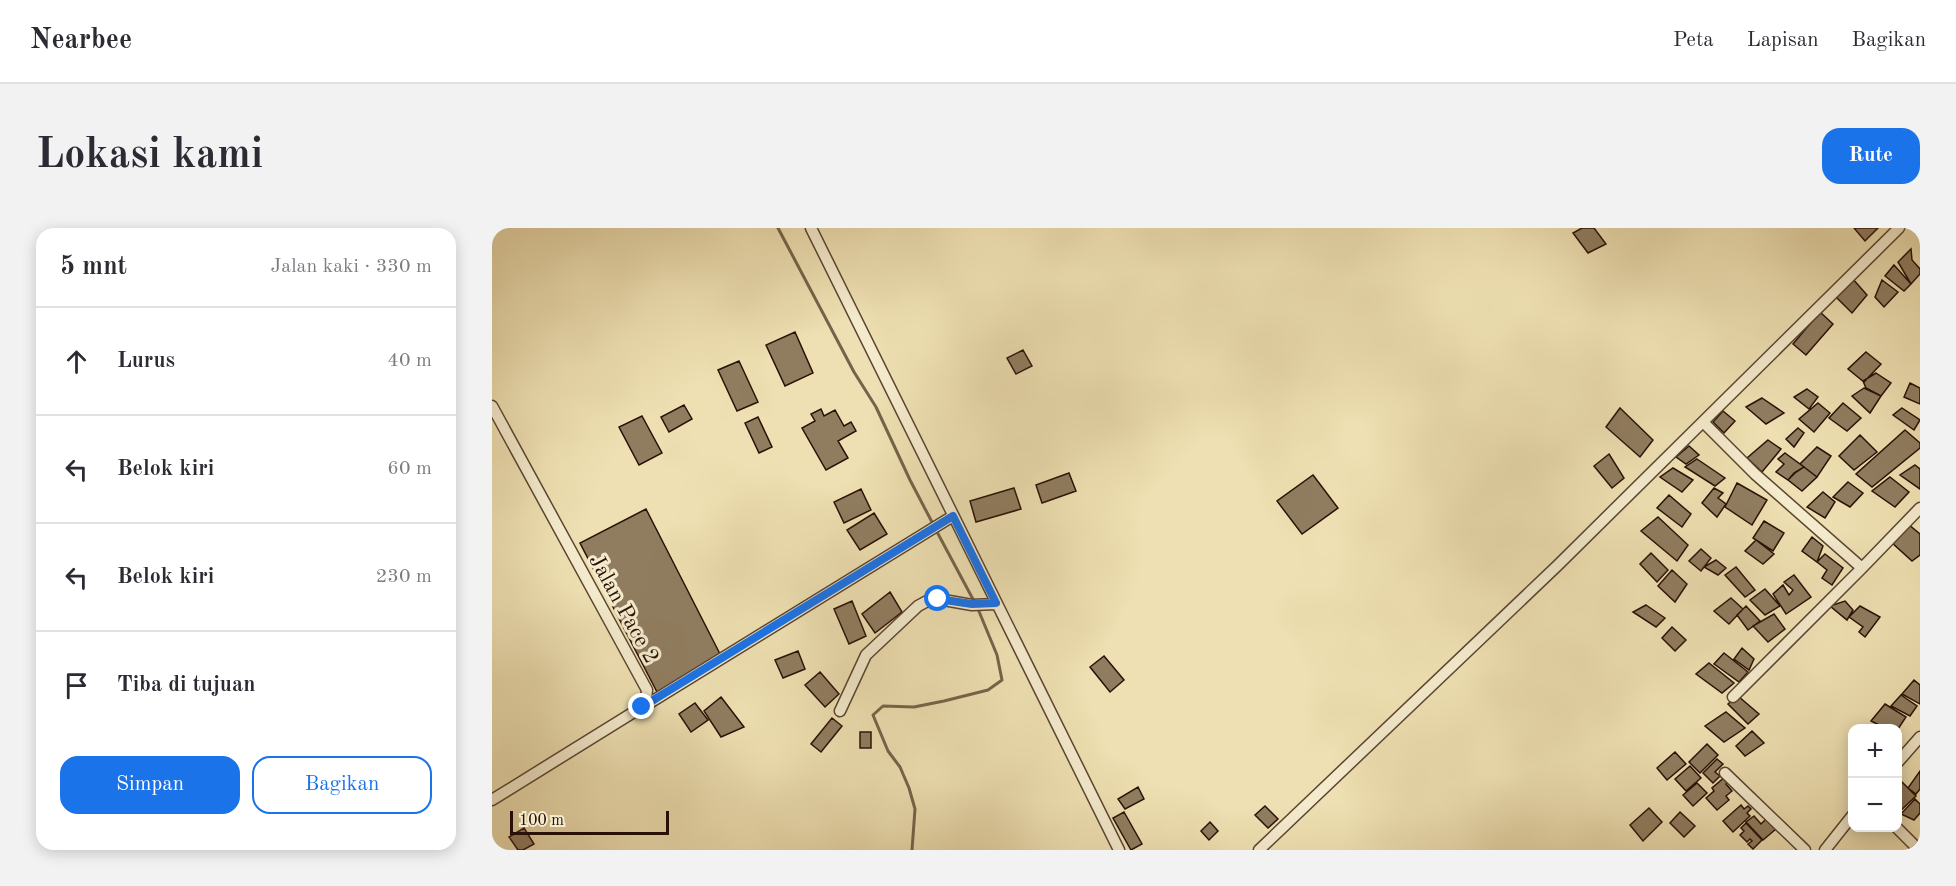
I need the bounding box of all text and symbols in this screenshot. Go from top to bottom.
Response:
text: Nearbee [30,27,132,55]
text: Peta [1673,30,1714,51]
text: Lapisan [1747,30,1818,51]
text: Bagikan [1851,30,1926,51]
button: Rute [1822,128,1920,184]
text: Lokasi kami [36,135,263,177]
text: 5 mnt [60,254,127,280]
text: Jalan kaki · 330 m [270,257,432,277]
icon: ahead [60,345,93,378]
text: Lurus [117,350,175,372]
text: 40 m [387,351,432,371]
icon: left [60,453,93,486]
text: Belok kiri [117,458,214,480]
text: 60 m [387,459,432,479]
street label: Jalan Pace 2 [584,551,662,667]
icon: left [60,561,93,594]
text: Belok kiri [117,566,214,588]
text: 230 m [376,567,432,587]
route start [924,585,950,611]
icon: arrive [60,669,93,702]
text: Tiba di tujuan [117,674,255,696]
route end [628,693,654,719]
map controls [1848,724,1902,832]
button: + [1848,724,1902,778]
button: Simpan [60,756,240,814]
button: Bagikan [252,756,432,814]
button: − [1848,778,1902,832]
scale bar [510,808,669,836]
text: 100 m [519,813,564,829]

